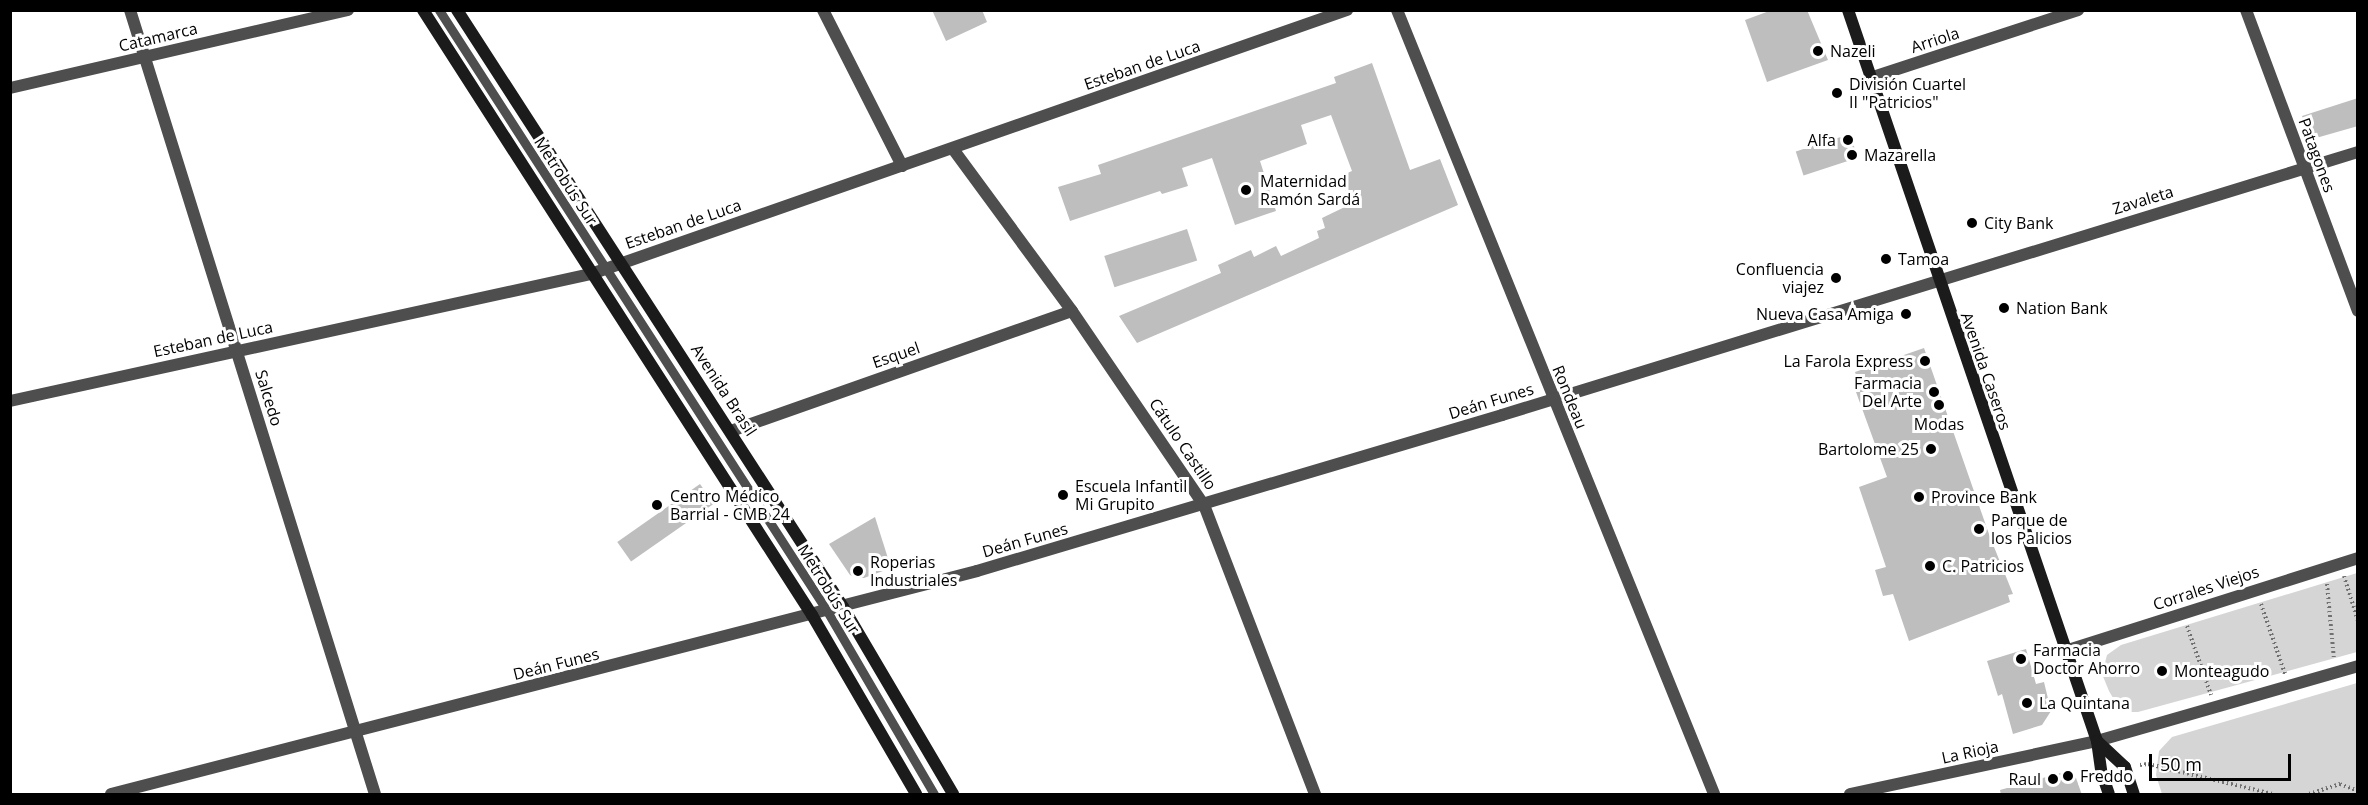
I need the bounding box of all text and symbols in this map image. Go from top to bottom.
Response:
street label: Catamarca [117,19,199,55]
street label: Arriola [1908,23,1962,57]
street label: Esteban de Luca [1081,36,1203,94]
place label: Nazeli [1830,41,1876,61]
marker: Nazeli [1811,44,1825,58]
place label: División Cuartel II "Patricios" [1849,74,1966,112]
marker: División Cuartel II "Patricios" [1830,86,1844,100]
street label: Patagones [2295,115,2339,195]
place label: Alfa [1808,130,1836,150]
street label: Metrobús Sur [530,133,602,229]
marker: Alfa [1841,133,1855,147]
place label: Mazarella [1864,145,1936,165]
marker: Mazarella [1845,148,1859,162]
place label: Maternidad Ramón Sardá [1260,171,1360,209]
marker: Maternidad Ramón Sardá [1237,181,1255,199]
street label: Zavaleta [2110,182,2176,218]
street label: Esteban de Luca [622,195,744,253]
place label: City Bank [1984,213,2053,233]
marker: City Bank [1965,216,1979,230]
place label: Tamoa [1898,249,1949,269]
marker: Tamoa [1879,252,1893,266]
place label: Confluencia viajez [1736,259,1824,297]
marker: Confluencia viajez [1829,271,1843,285]
place label: Nation Bank [2016,298,2108,318]
marker: Nation Bank [1997,301,2011,315]
place label: Nueva Casa Amiga [1756,304,1894,324]
marker: Nueva Casa Amiga [1899,307,1913,321]
street label: Avenida Caseros [1957,310,2015,432]
street label: Esteban de Luca [152,317,274,361]
street label: Esquel [870,338,922,372]
street label: Avenida Brasil [687,341,761,439]
place label: La Farola Express [1783,351,1913,371]
marker: La Farola Express [1918,354,1932,368]
street label: Rondeau [1549,362,1591,432]
street label: Salcedo [251,368,287,428]
place label: Farmacia Del Arte [1854,373,1922,411]
street label: Deán Funes [1446,379,1536,423]
marker: Farmacia Del Arte [1927,385,1941,399]
street label: Cátulo Castillo [1145,395,1221,493]
marker: Modas [1932,398,1946,412]
place label: Modas [1914,414,1964,434]
place label: Bartolome 25 [1818,439,1919,459]
marker: Bartolome 25 [1924,442,1938,456]
place label: Escuela Infantil Mi Grupito [1075,476,1187,514]
place label: Centro Médico Barrial - CMB 24 [670,486,790,524]
place label: Province Bank [1931,487,2037,507]
marker: Escuela Infantil Mi Grupito [1056,488,1070,502]
marker: Province Bank [1912,490,1926,504]
marker: Centro Médico Barrial - CMB 24 [648,496,666,514]
place label: Parque de los Palicios [1991,510,2072,548]
street label: Deán Funes [980,519,1070,561]
marker: Parque de los Palicios [1972,522,1986,536]
street label: Metrobús Sur [794,541,864,637]
place label: Roperias Industriales [870,552,957,590]
place label: C. Patricios [1942,556,2024,576]
marker: C. Patricios [1923,559,1937,573]
street label: Corrales Viejos [2151,562,2261,614]
marker: Roperias Industriales [851,564,865,578]
place label: Farmacia Doctor Ahorro [2033,640,2140,678]
street label: Deán Funes [511,644,601,684]
marker: Farmacia Doctor Ahorro [2014,652,2028,666]
place label: Monteagudo [2174,661,2269,681]
marker: Monteagudo [2155,664,2169,678]
place label: La Quintana [2039,693,2130,713]
marker: La Quintana [2020,696,2034,710]
street label: La Rioja [1940,737,2000,767]
scale bar [2152,742,2294,780]
text: 50 m [2160,752,2202,776]
place label: Freddo [2080,766,2133,786]
place label: Raul [2008,769,2041,789]
marker: Freddo [2061,769,2075,783]
marker: Raul [2046,772,2060,786]

